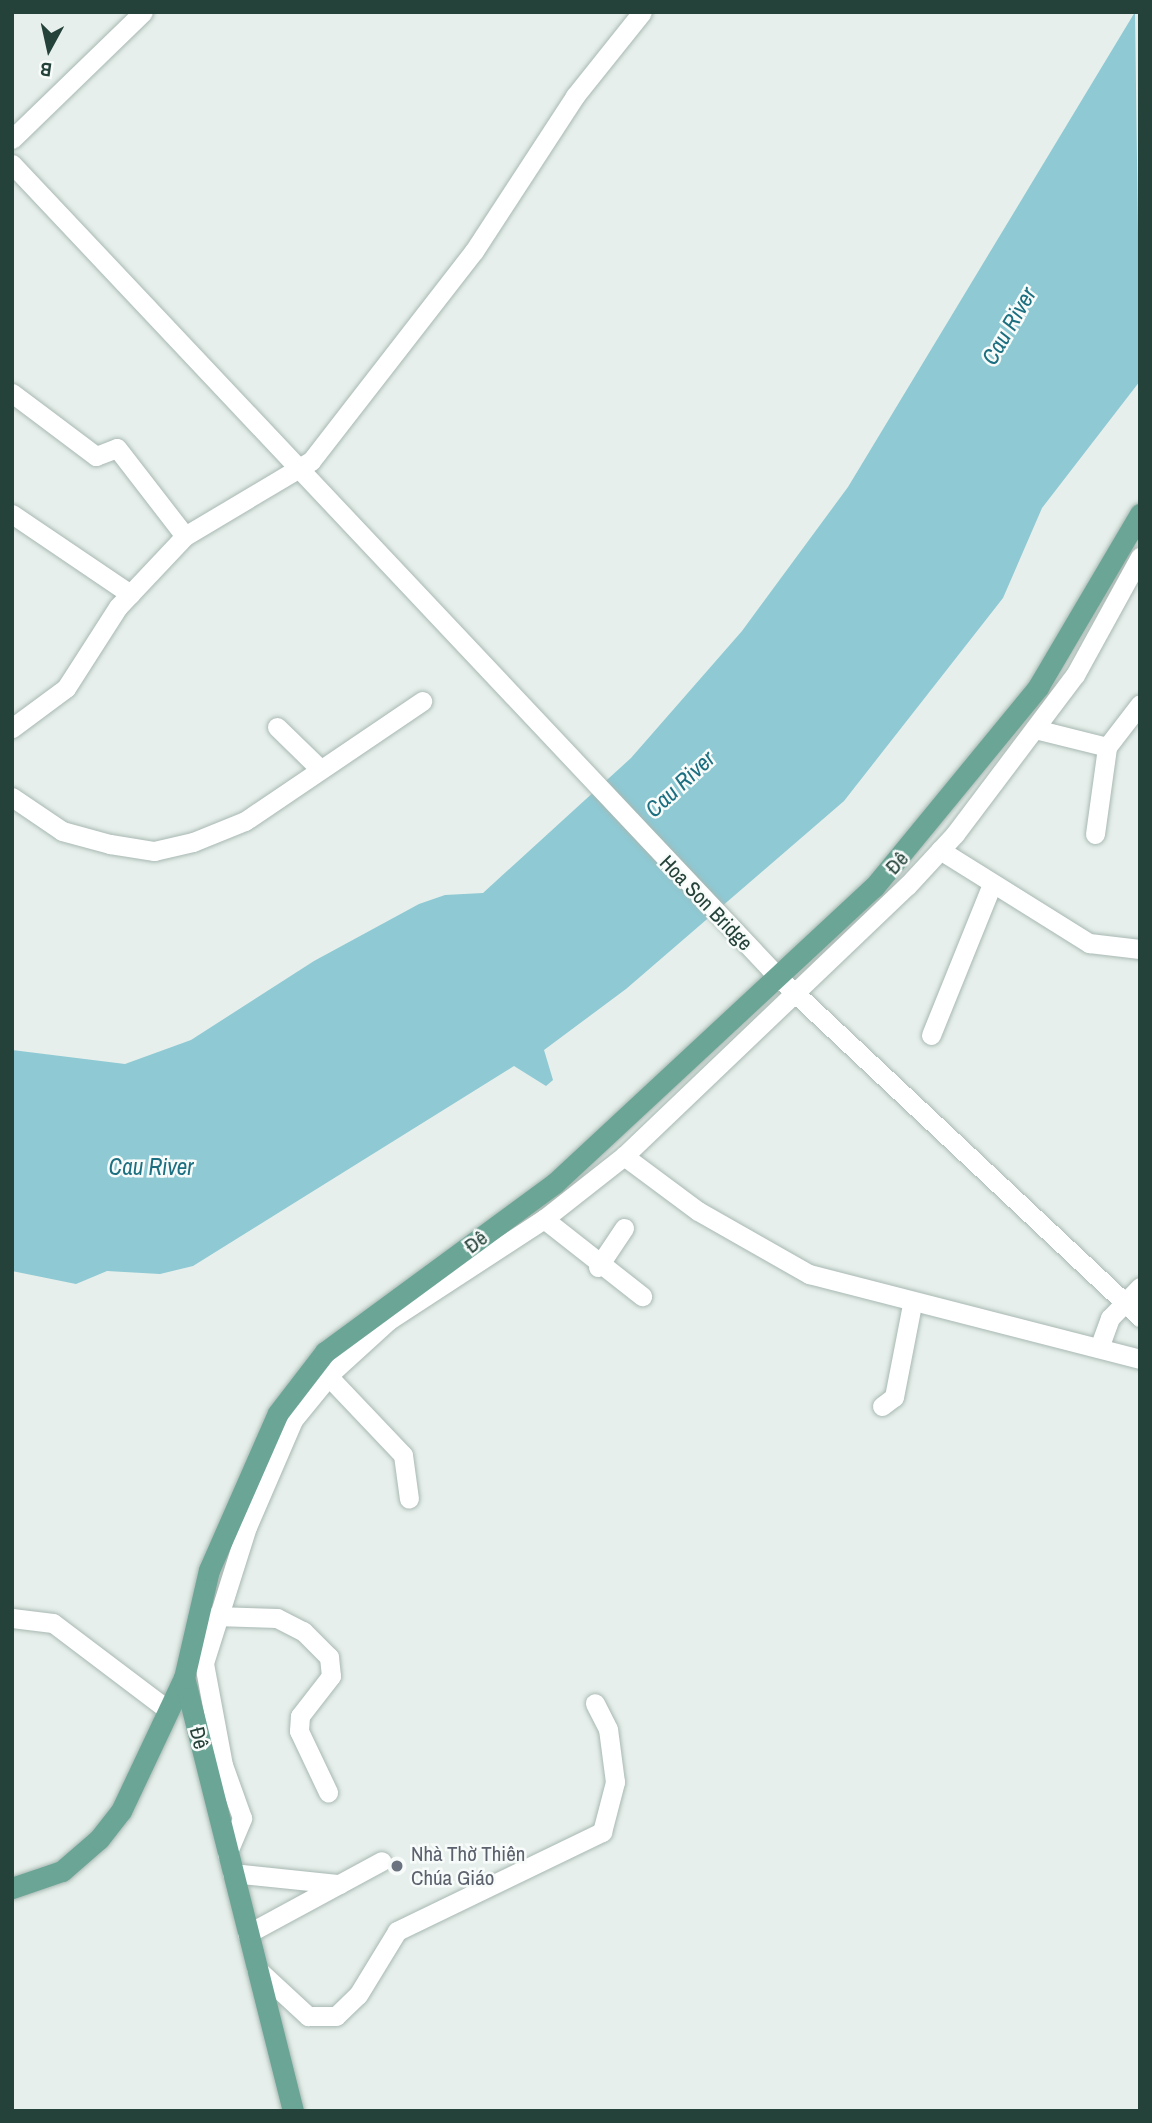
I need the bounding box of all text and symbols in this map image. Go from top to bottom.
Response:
north arrow [14,14,84,84]
text: B [39,56,53,83]
water label: Cau River [976,282,1042,370]
water label: Cau River [640,745,720,823]
street label: Đê [880,846,914,880]
street label: Hoa Son Bridge [654,850,758,956]
water label: Cau River [109,1153,193,1181]
street label: Đê [460,1225,492,1259]
street label: Đê [184,1724,214,1752]
place label: Nhà Thờ Thiên Chúa Giáo [411,1841,526,1891]
marker: Nhà Thờ Thiên Chúa Giáo [389,1858,405,1874]

